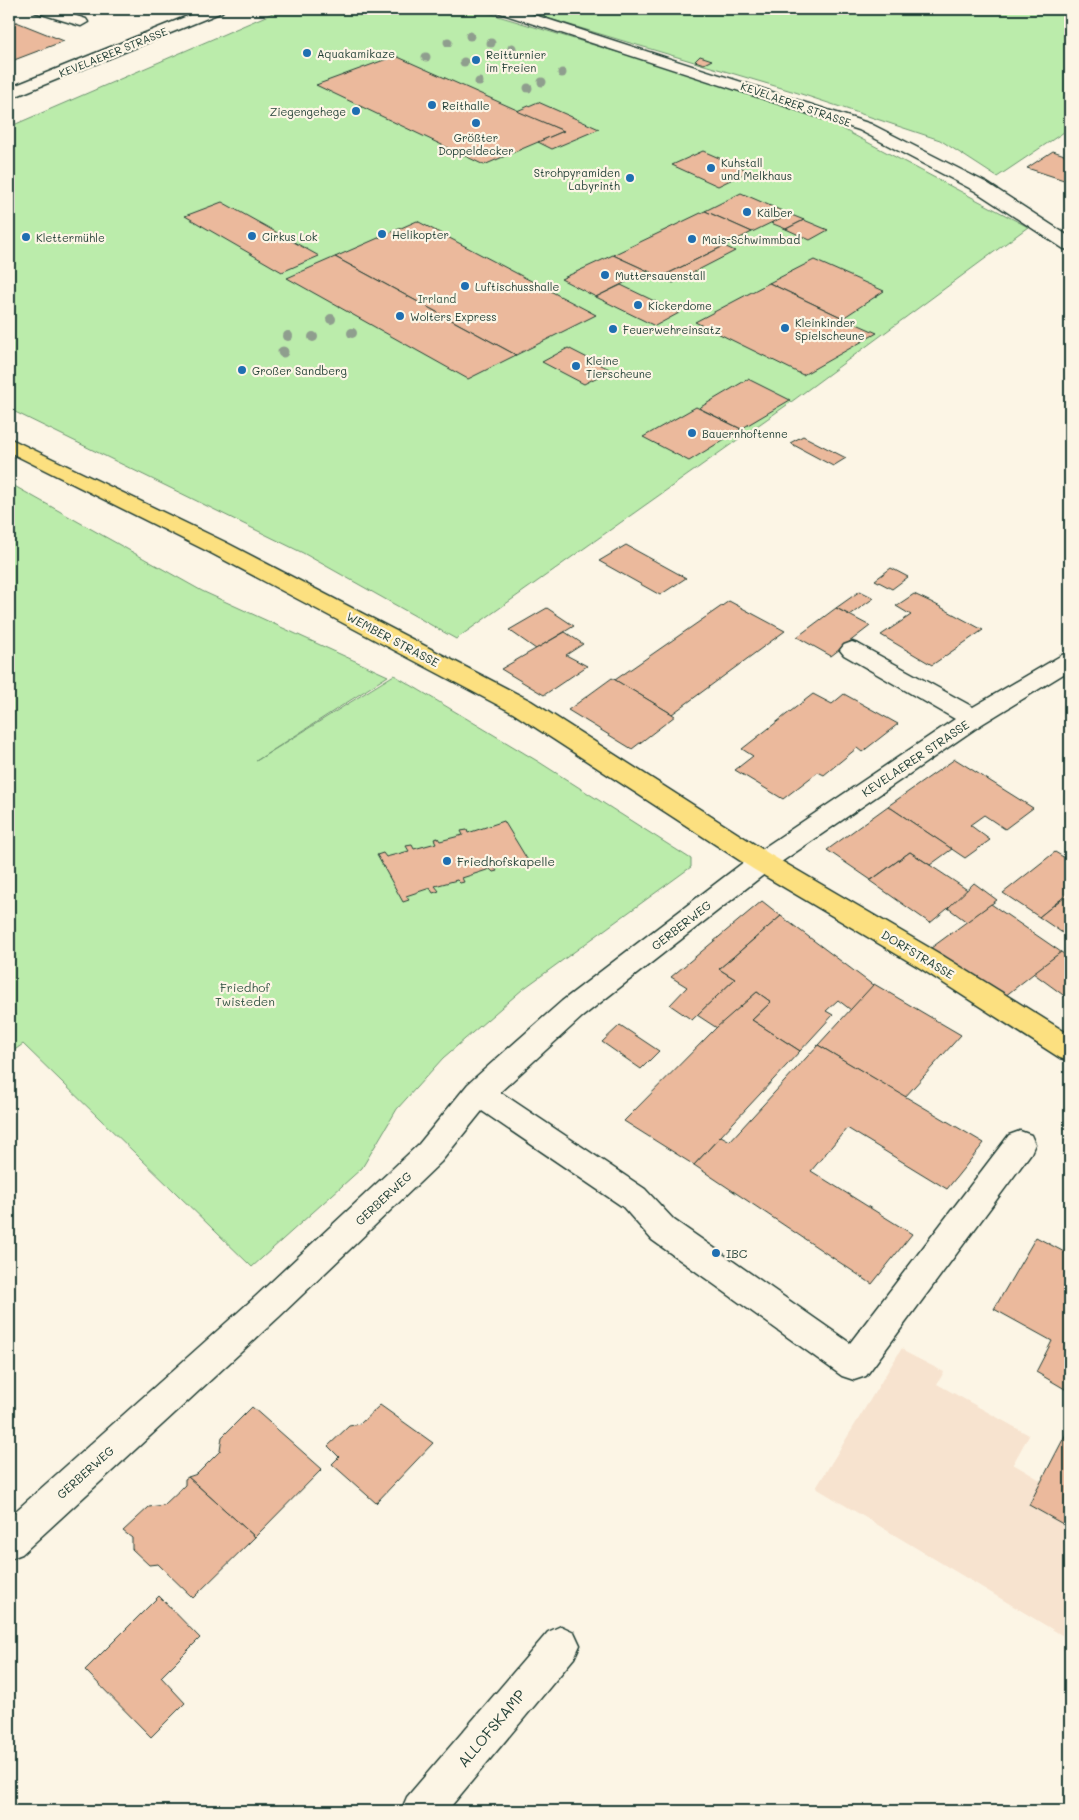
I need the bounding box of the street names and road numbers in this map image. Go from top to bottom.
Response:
street label: KEVELAERER STRASSE [57,23,169,81]
street label: KEVELAERER STRASSE [739,78,853,130]
street label: WEMBER STRASSE [344,608,442,670]
street label: KEVELAERER STRASSE [858,716,972,800]
street label: GERBERWEG [648,897,714,953]
street label: DORFSTRASSE [879,926,957,982]
street label: GERBERWEG [351,1168,415,1228]
street label: GERBERWEG [53,1442,117,1502]
street label: ALLOFSKAMP [453,1685,529,1771]

